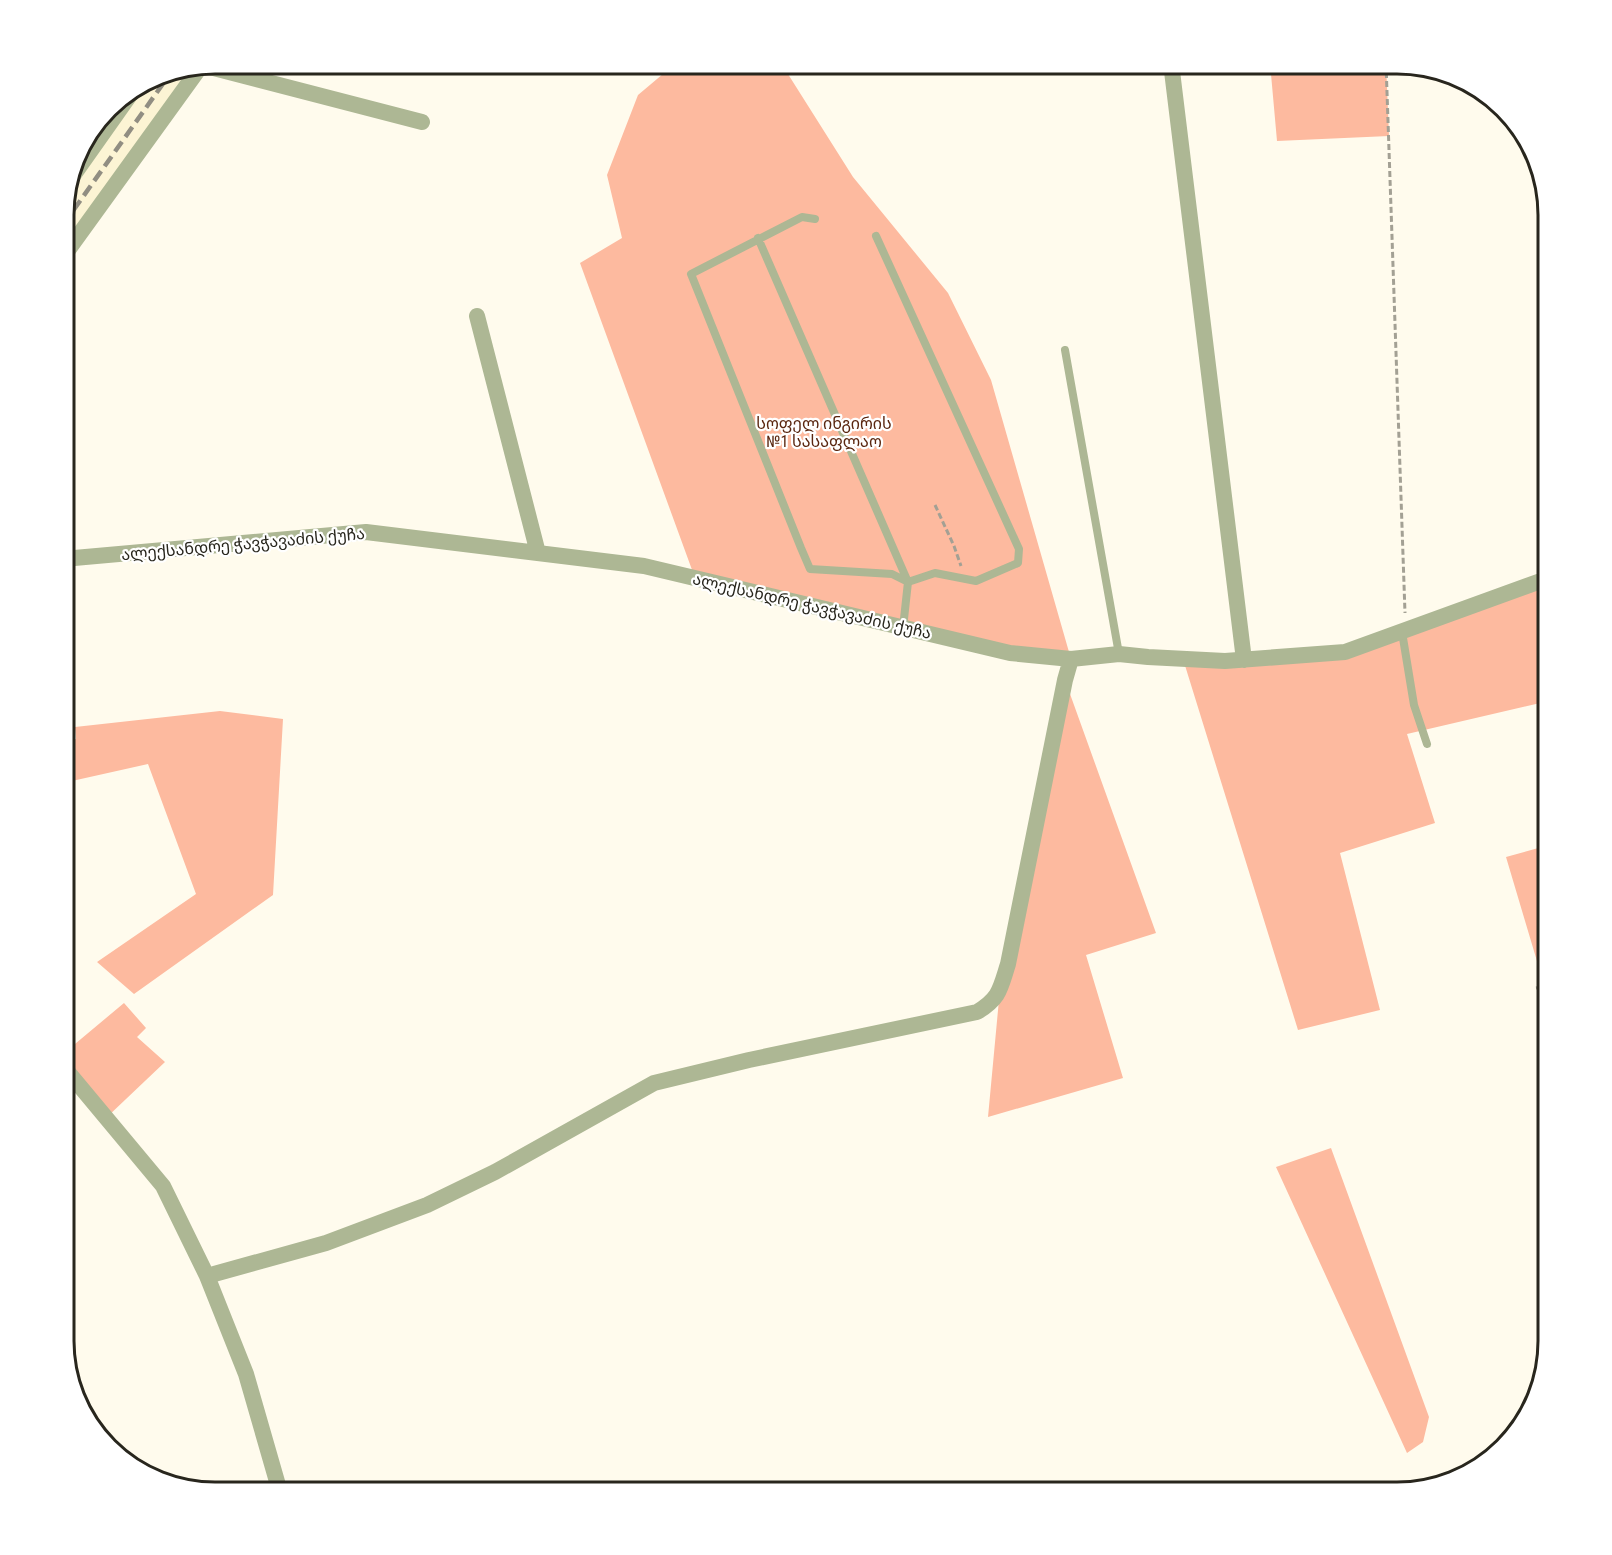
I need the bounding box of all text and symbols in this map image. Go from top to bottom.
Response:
park label: სოფელ ინგირის №1 სასაფლაო [756,414,892,452]
street label: ალექსანდრე ჭავჭავაძის ქუჩა [120,524,366,565]
street label: ალექსანდრე ჭავჭავაძის ქუჩა [690,569,933,644]

